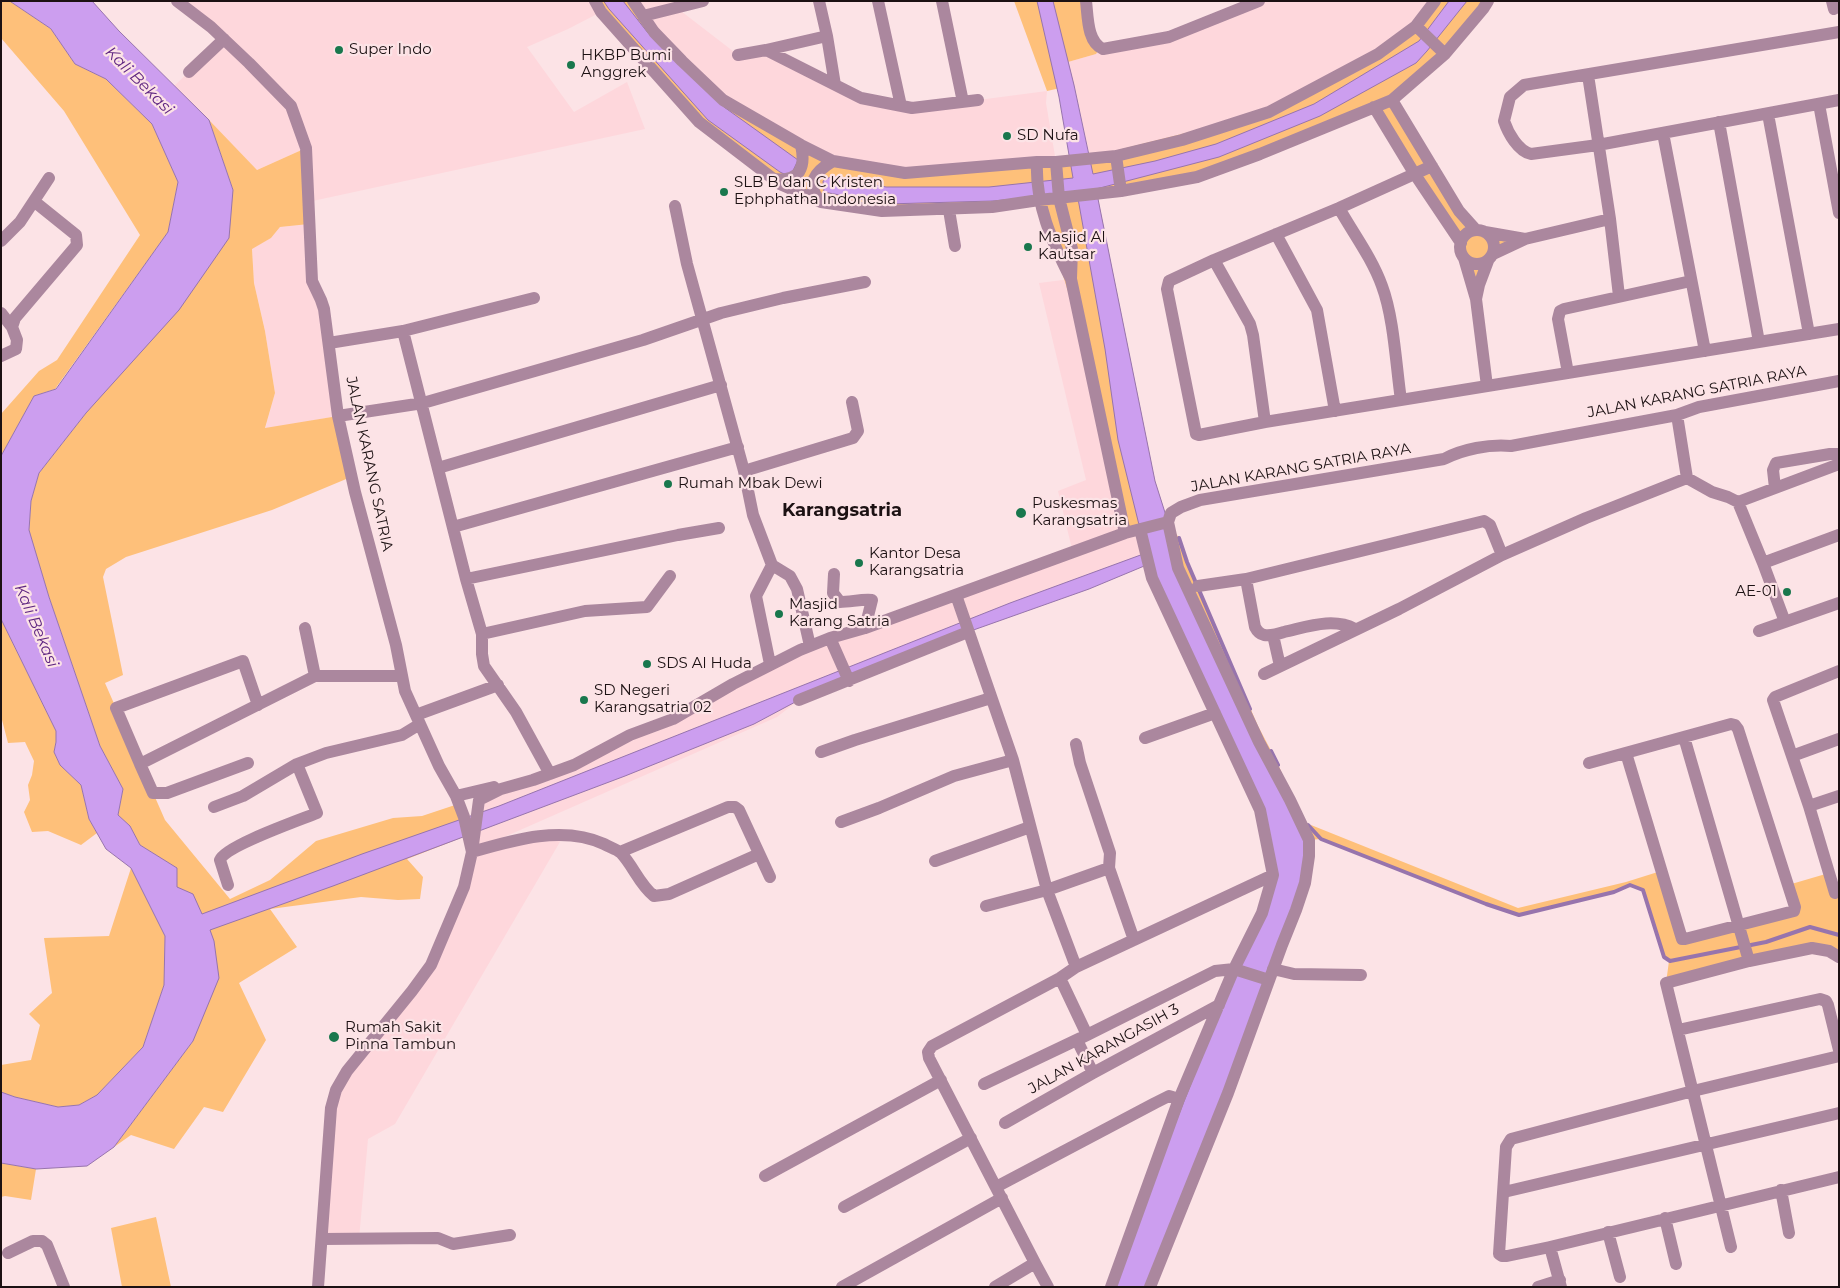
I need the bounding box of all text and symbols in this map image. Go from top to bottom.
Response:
place label: Super Indo [349,41,432,59]
water label: Kali Bekasi [101,43,177,119]
marker: Super Indo [333,44,345,56]
place label: HKBP Bumi Anggrek [581,47,671,82]
marker: HKBP Bumi Anggrek [565,59,577,71]
place label: SD Nufa [1017,127,1079,145]
marker: SD Nufa [1001,130,1013,142]
place label: SLB B dan C Kristen Ephphatha Indonesia [734,174,896,209]
marker: SLB B dan C Kristen Ephphatha Indonesia [718,186,730,198]
place label: Masjid Al Kautsar [1038,229,1106,264]
marker: Masjid Al Kautsar [1022,241,1034,253]
street label: JALAN KARANG SATRIA RAYA [1586,362,1808,422]
street label: JALAN KARANG SATRIA [342,375,396,553]
street label: JALAN KARANG SATRIA RAYA [1190,440,1412,496]
place label: Rumah Mbak Dewi [678,475,822,493]
marker: Rumah Mbak Dewi [662,478,674,490]
place label: Puskesmas Karangsatria [1032,495,1127,530]
district label: Karangsatria [782,500,902,522]
marker: Puskesmas Karangsatria [1014,506,1028,520]
place label: Kantor Desa Karangsatria [869,545,964,580]
marker: Kantor Desa Karangsatria [853,557,865,569]
water label: Kali Bekasi [10,582,62,670]
place label: AE-01 [1735,583,1777,601]
marker: AE-01 [1781,586,1793,598]
place label: Masjid Karang Satria [789,596,890,631]
marker: Masjid Karang Satria [773,608,785,620]
place label: SDS Al Huda [657,655,752,673]
marker: SDS Al Huda [641,658,653,670]
place label: SD Negeri Karangsatria 02 [594,682,711,717]
marker: SD Negeri Karangsatria 02 [578,694,590,706]
street label: JALAN KARANGASIH 3 [1026,1000,1182,1098]
place label: Rumah Sakit Pinna Tambun [345,1019,456,1054]
marker: Rumah Sakit Pinna Tambun [327,1030,341,1044]

